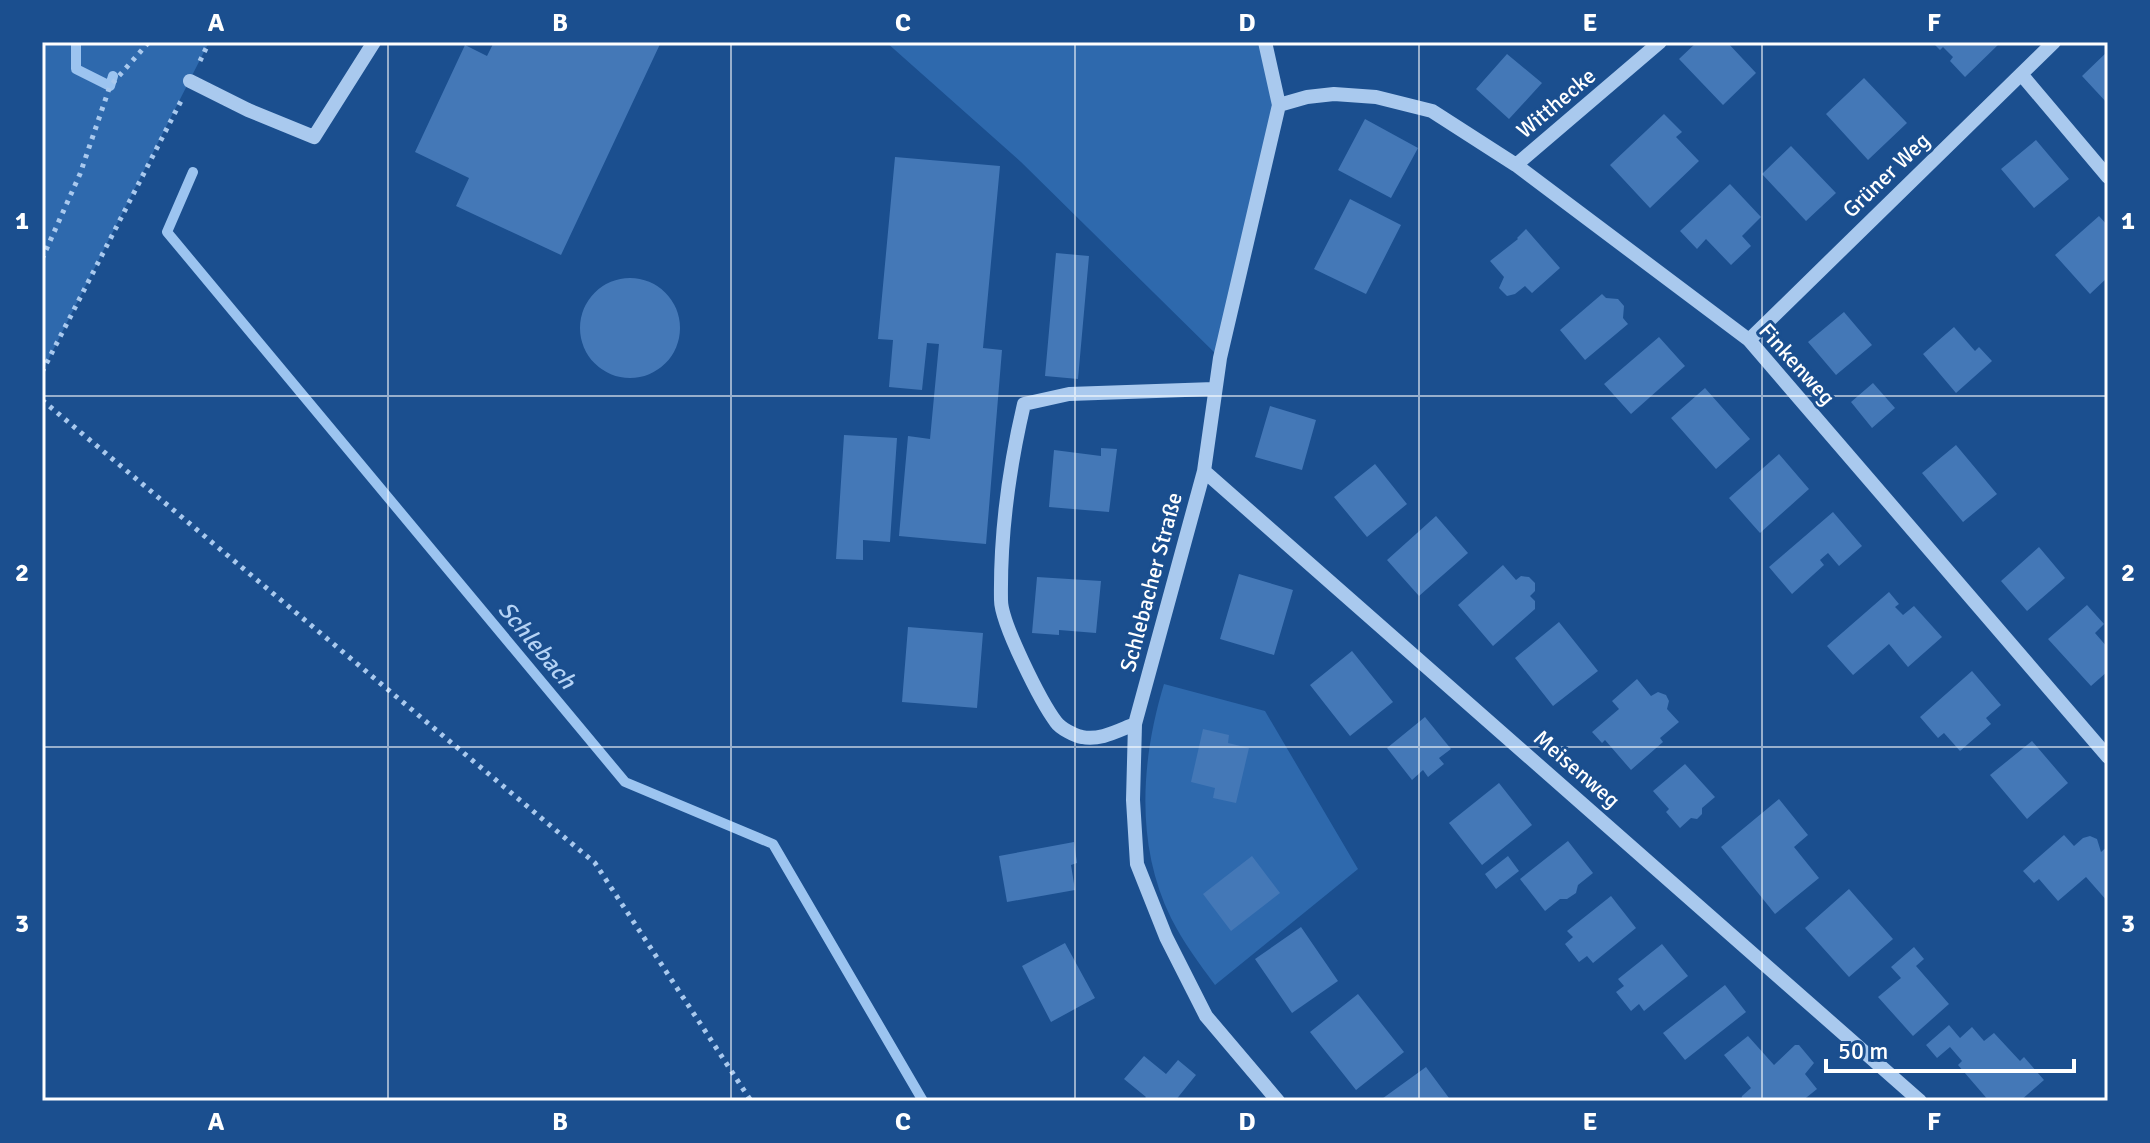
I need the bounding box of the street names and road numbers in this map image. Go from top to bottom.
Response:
street label: Witthecke [1511,62,1601,144]
street label: Grüner Weg [1837,127,1935,223]
street label: Finkenweg [1753,317,1841,411]
street label: Schlebacher Straße [1114,489,1188,675]
street label: Meisenweg [1528,724,1626,814]

